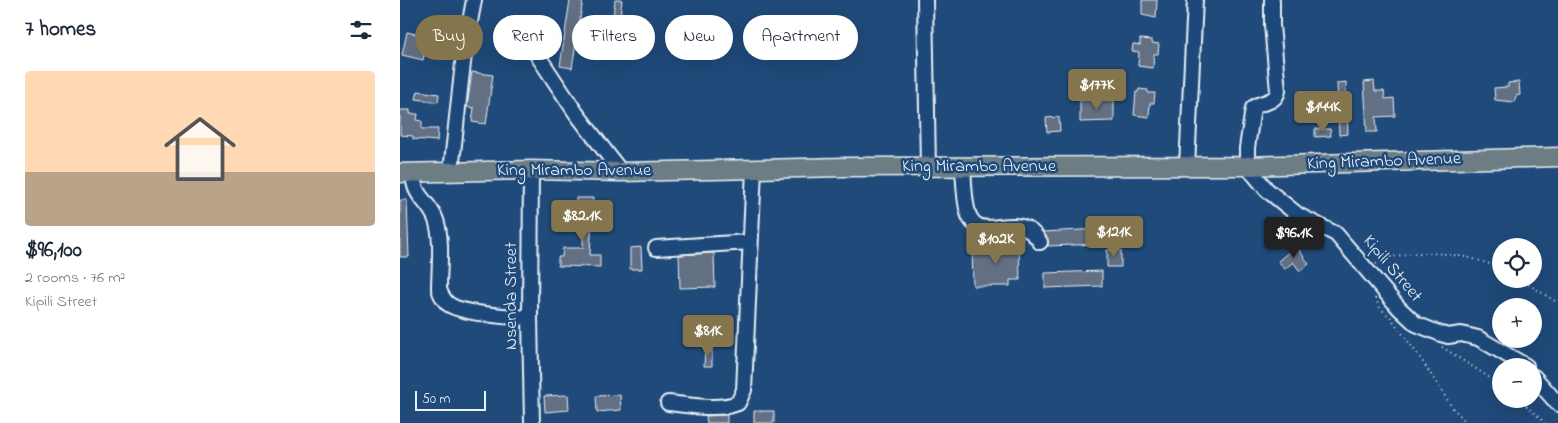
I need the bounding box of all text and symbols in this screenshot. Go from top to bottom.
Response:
text: 7 homes [25,15,96,45]
chip: Buy [415,15,483,60]
chip: Rent [493,15,562,60]
chip: Filters [572,15,655,60]
chip: New [665,15,733,60]
chip: Apartment [743,15,858,60]
icon: filters [347,16,375,44]
pin: $177K [1062,68,1132,111]
text: $177K [1079,73,1115,97]
pin: $144K [1288,90,1358,133]
text: $144K [1305,95,1341,119]
icon: home [155,104,245,194]
street label: King Mirambo Avenue [1307,146,1462,179]
street label: King Mirambo Avenue [902,154,1057,181]
street label: King Mirambo Avenue [497,158,652,185]
pin: $82.1K [541,200,623,242]
text: $82.1K [562,204,602,228]
pin: $121K [1079,216,1149,258]
pin: $96.1K [1253,216,1335,259]
text: $121K [1096,220,1132,244]
text: $96.1K [1275,221,1313,245]
pin: $102K [961,222,1031,265]
text: $102K [977,227,1015,251]
street label: Kipili Street [1356,230,1428,308]
text: $96,100 [25,236,82,266]
map controls [1492,238,1542,408]
button: locate [1492,238,1542,288]
street label: Nsenda Street [499,242,525,350]
text: 2 rooms · 76 m² [25,266,125,290]
text: Kipili Street [25,290,97,314]
button: + [1492,298,1542,348]
pin: $81K [678,314,738,357]
text: $81K [694,319,722,343]
button: − [1492,358,1542,408]
scale bar [415,388,486,411]
text: 50 m [422,389,450,410]

